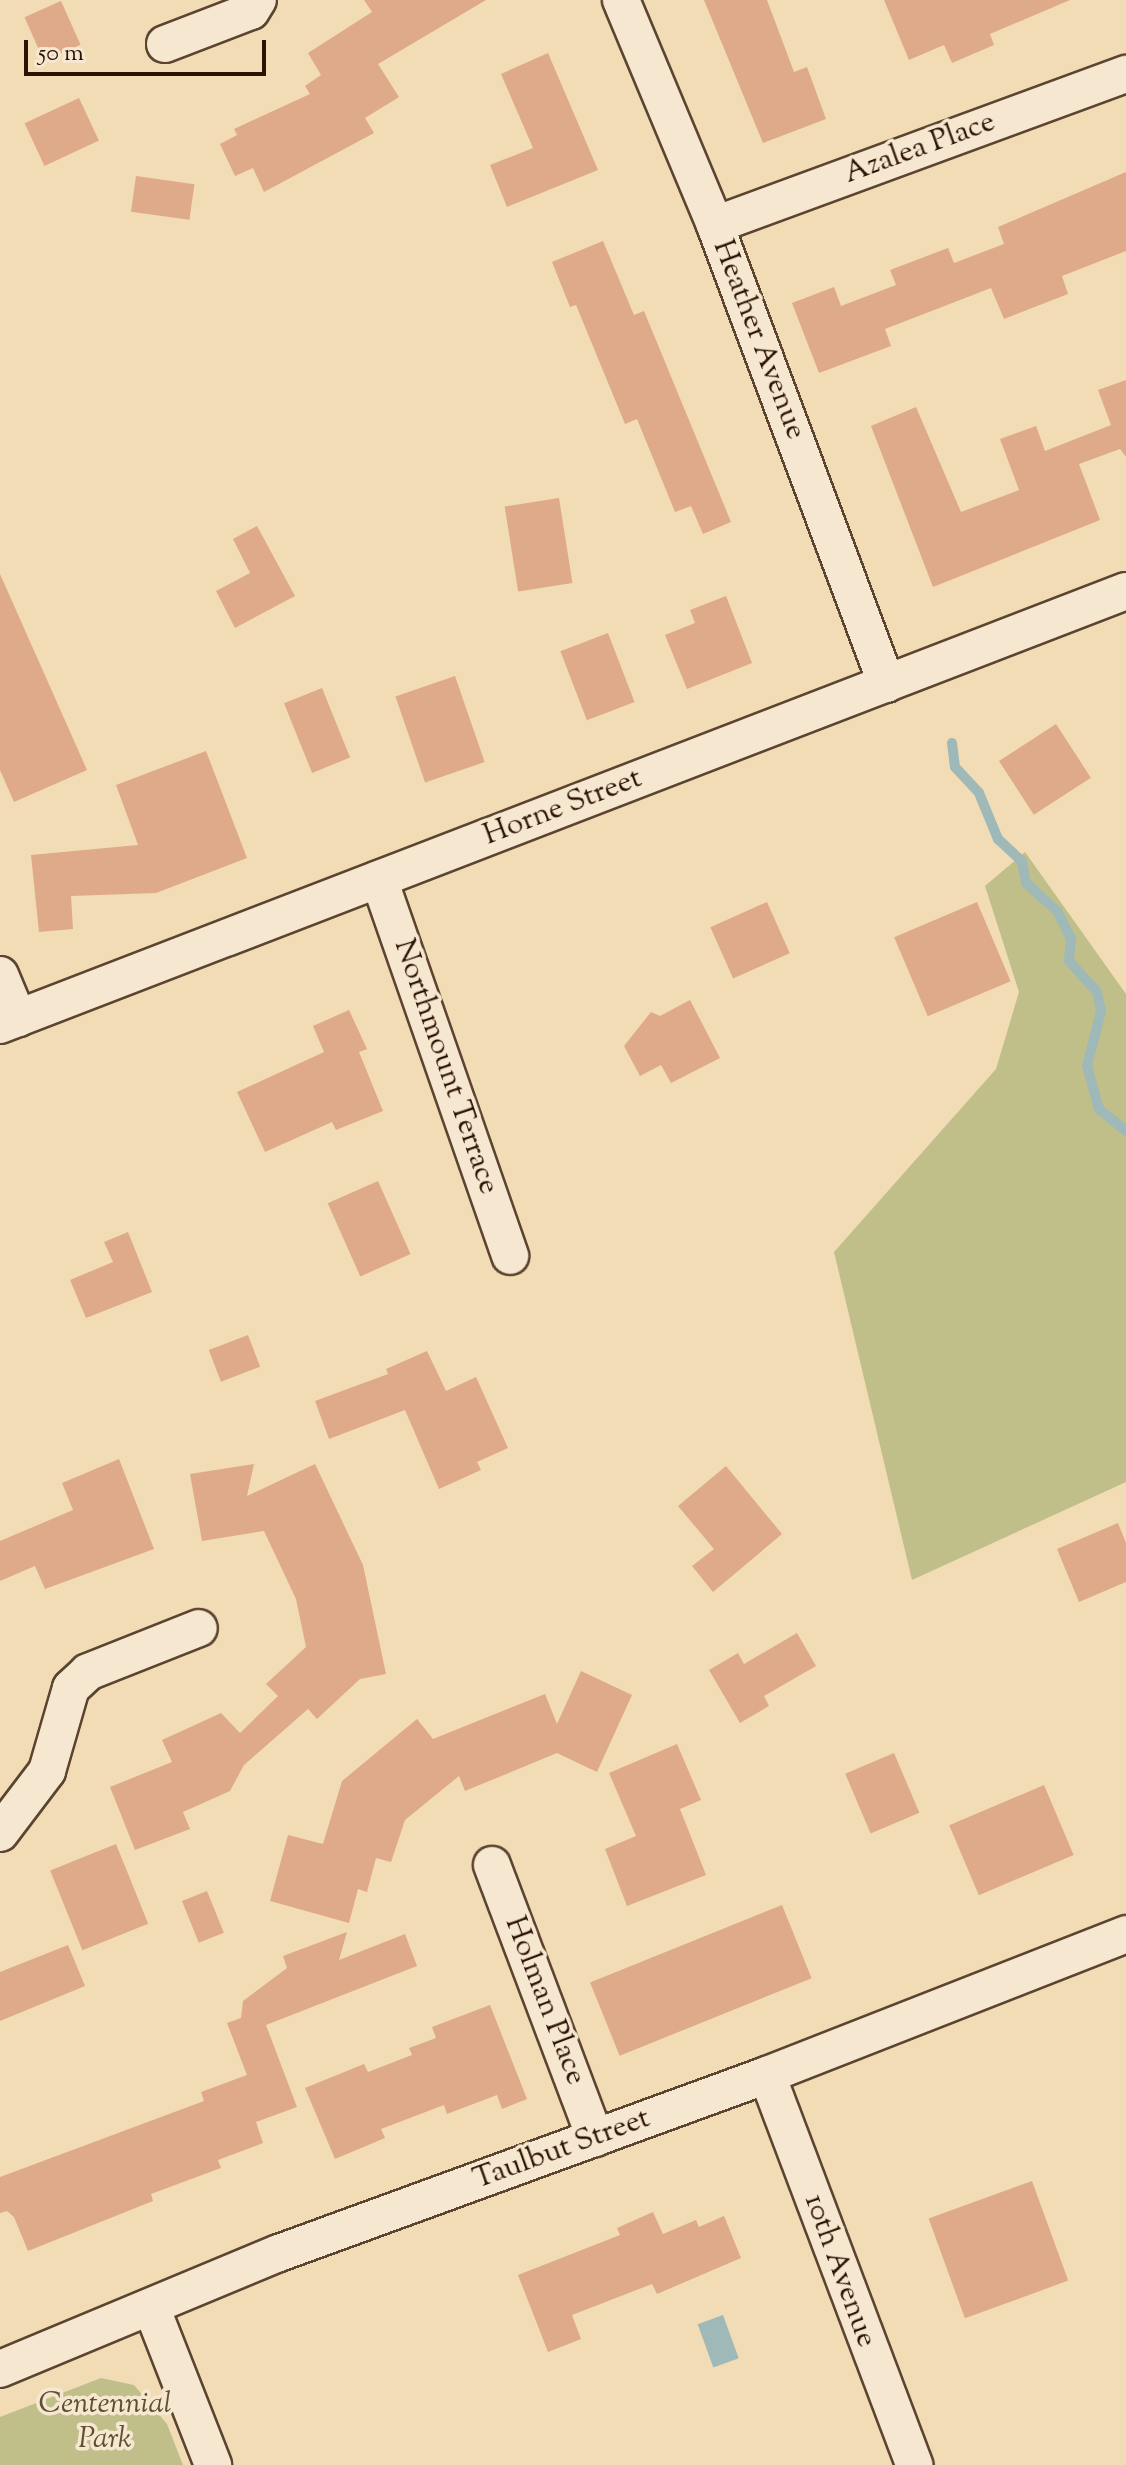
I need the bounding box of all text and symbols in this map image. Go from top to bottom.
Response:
scale bar [28,24,270,74]
text: 50 m [38,37,84,71]
street label: Azalea Place [840,105,1000,193]
street label: Heather Avenue [703,235,813,445]
street label: Horne Street [479,761,647,855]
street label: Northmount Terrace [384,935,506,1199]
street label: Holman Place [495,1912,593,2090]
street label: Taulbut Street [469,2101,655,2199]
street label: 10th Avenue [795,2190,883,2352]
park label: Centennial Park [38,2387,172,2458]

